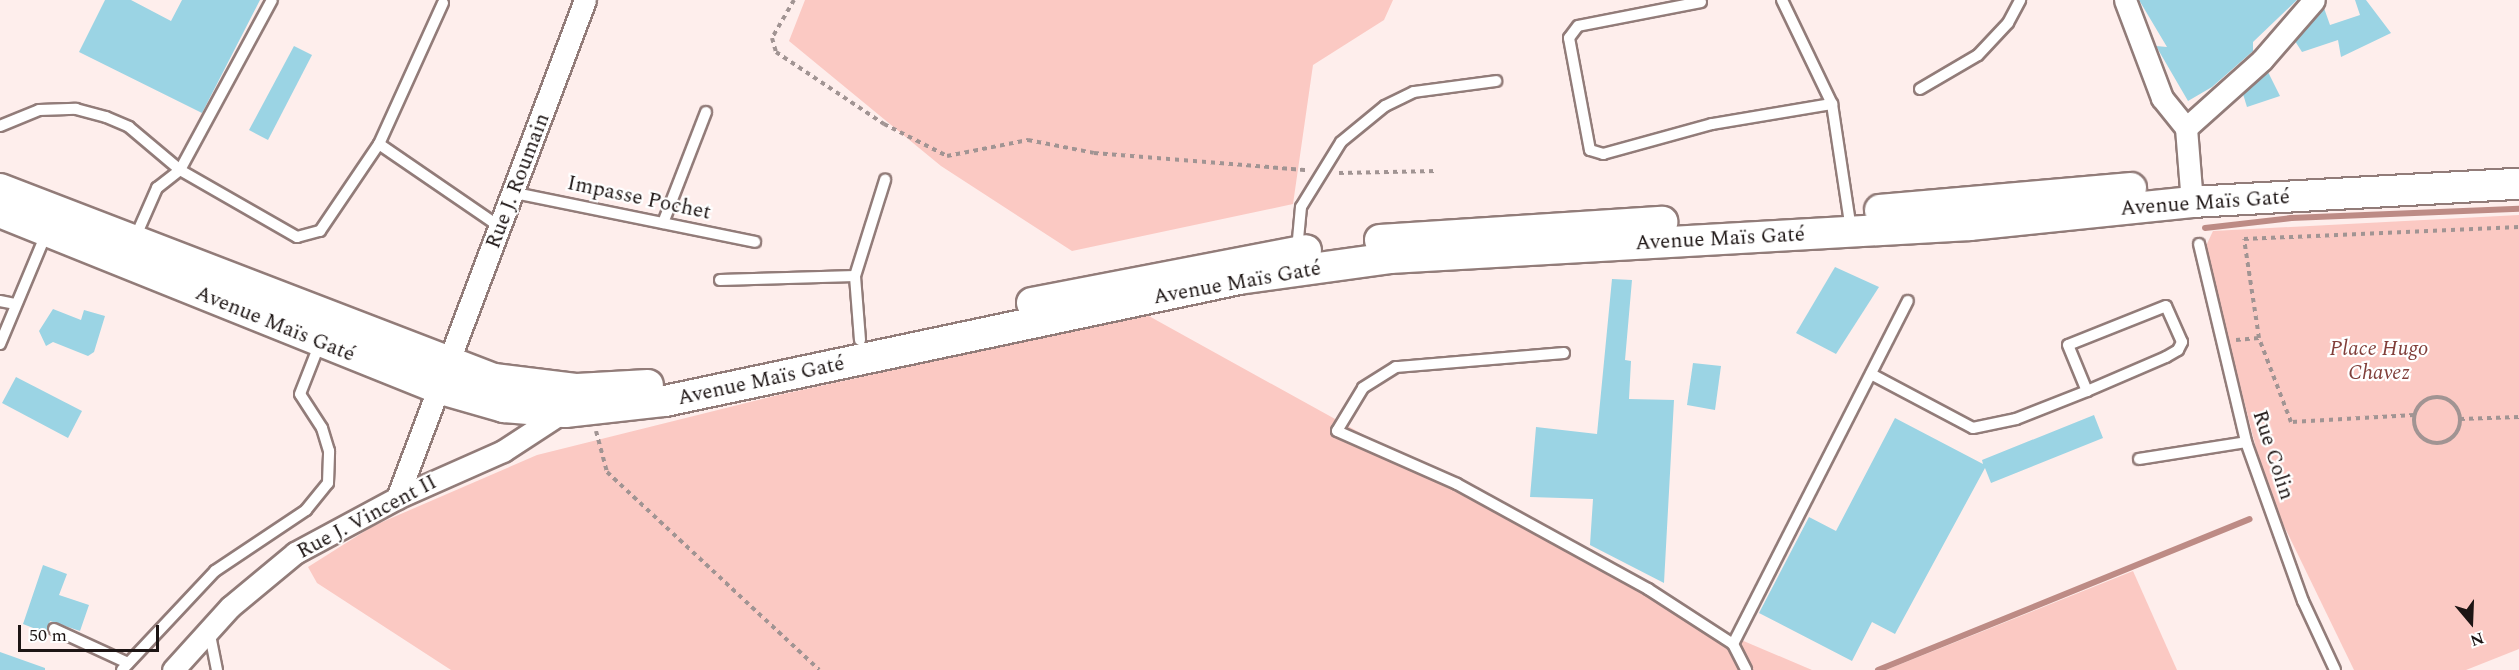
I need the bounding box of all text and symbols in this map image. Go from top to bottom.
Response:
street label: Rue J. Roumain [481,110,555,252]
street label: Impasse Pochet [565,170,713,226]
street label: Avenue Maïs Gaté [2119,185,2291,221]
street label: Avenue Maïs Gaté [1635,222,1805,256]
street label: Avenue Maïs Gaté [1151,256,1323,310]
street label: Avenue Maïs Gaté [192,281,358,367]
park label: Place Hugo Chavez [2330,336,2428,386]
street label: Avenue Maïs Gaté [675,351,847,411]
street label: Rue Colin [2247,407,2299,503]
street label: Rue J. Vincent II [293,470,441,564]
north arrow [2441,592,2501,652]
scale bar [21,613,162,651]
text: 50 m [29,622,67,649]
text: N [2467,626,2487,652]

